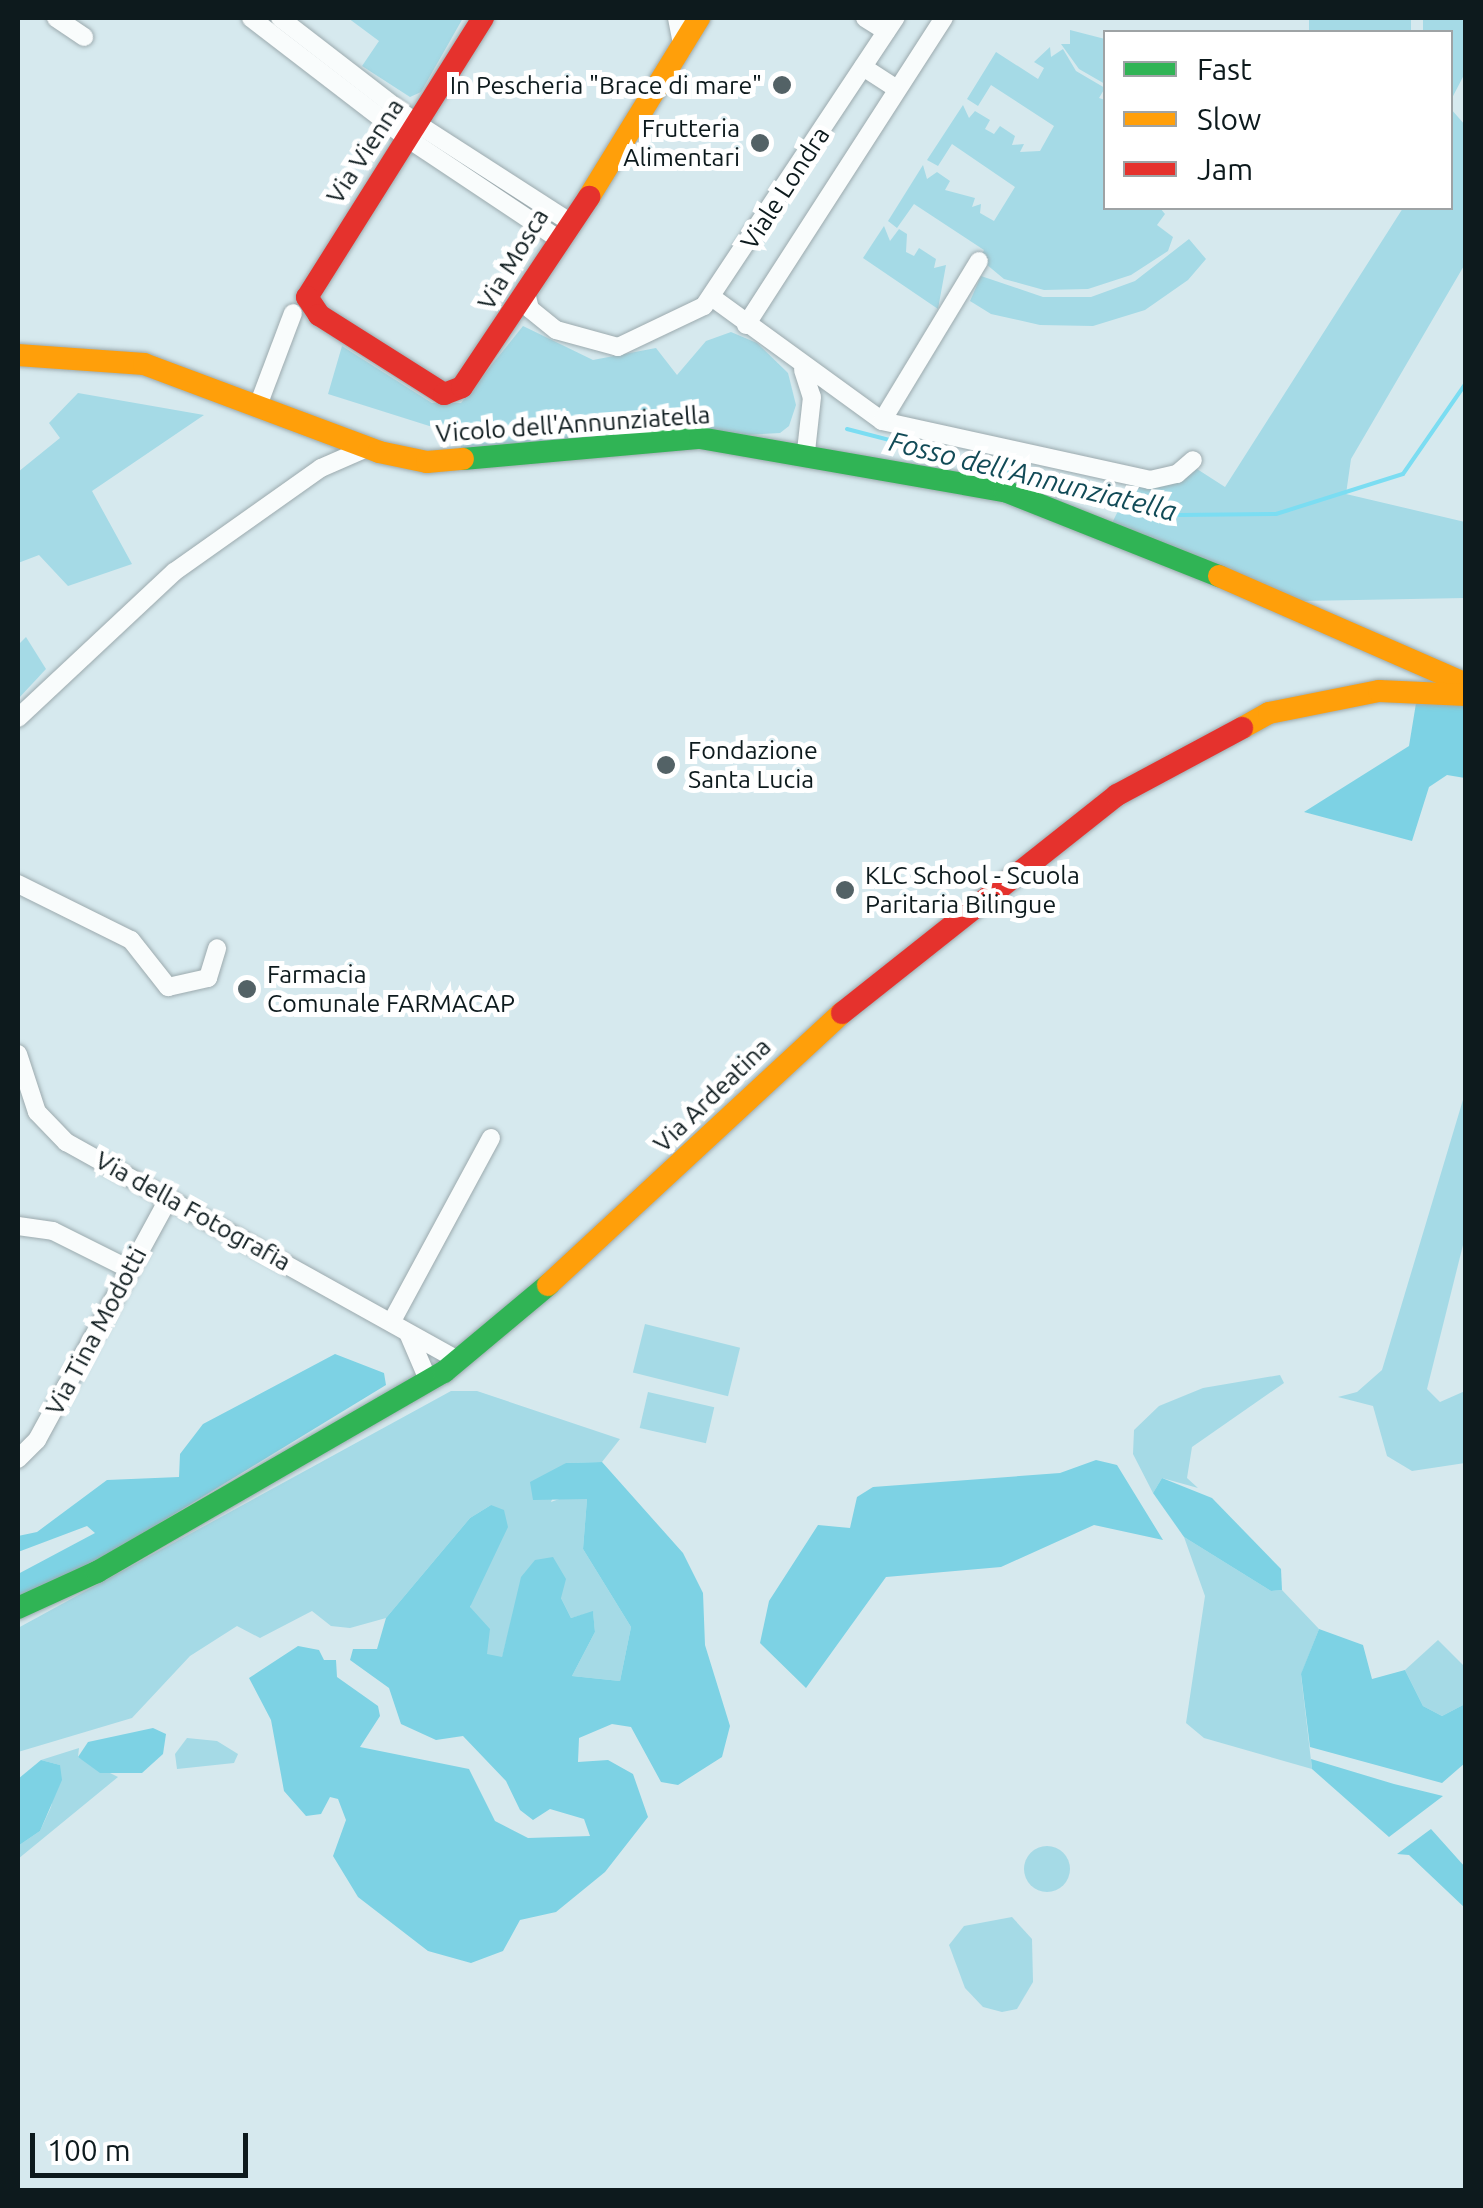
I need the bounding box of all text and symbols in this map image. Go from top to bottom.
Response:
legend [1103,30,1453,210]
text: Fast [1197,52,1252,86]
place label: In Pescheria "Brace di mare" [450,70,762,100]
marker: In Pescheria "Brace di mare" [771,74,793,96]
street label: Via Vienna [320,93,410,209]
text: Slow [1197,102,1261,136]
place label: Frutteria Alimentari [623,114,740,173]
street label: Viale Londra [734,121,836,255]
marker: Frutteria Alimentari [749,132,771,154]
text: Jam [1197,152,1253,186]
street label: Via Mosca [471,203,555,315]
street label: Vicolo dell'Annunziatella [435,399,711,449]
water label: Fosso dell'Annunziatella [886,424,1180,528]
place label: Fondazione Santa Lucia [688,736,818,795]
marker: Fondazione Santa Lucia [653,752,679,778]
place label: KLC School - Scuola Paritaria Bilingue [865,861,1080,920]
marker: KLC School - Scuola Paritaria Bilingue [834,879,856,901]
place label: Farmacia Comunale FARMACAP [267,960,515,1019]
marker: Farmacia Comunale FARMACAP [236,978,258,1000]
street label: Via Ardeatina [647,1032,777,1158]
street label: Via della Fotografia [90,1145,296,1277]
street label: Via Tina Modotti [39,1242,153,1420]
scale bar [35,2113,252,2175]
text: 100 m [47,2133,131,2167]

